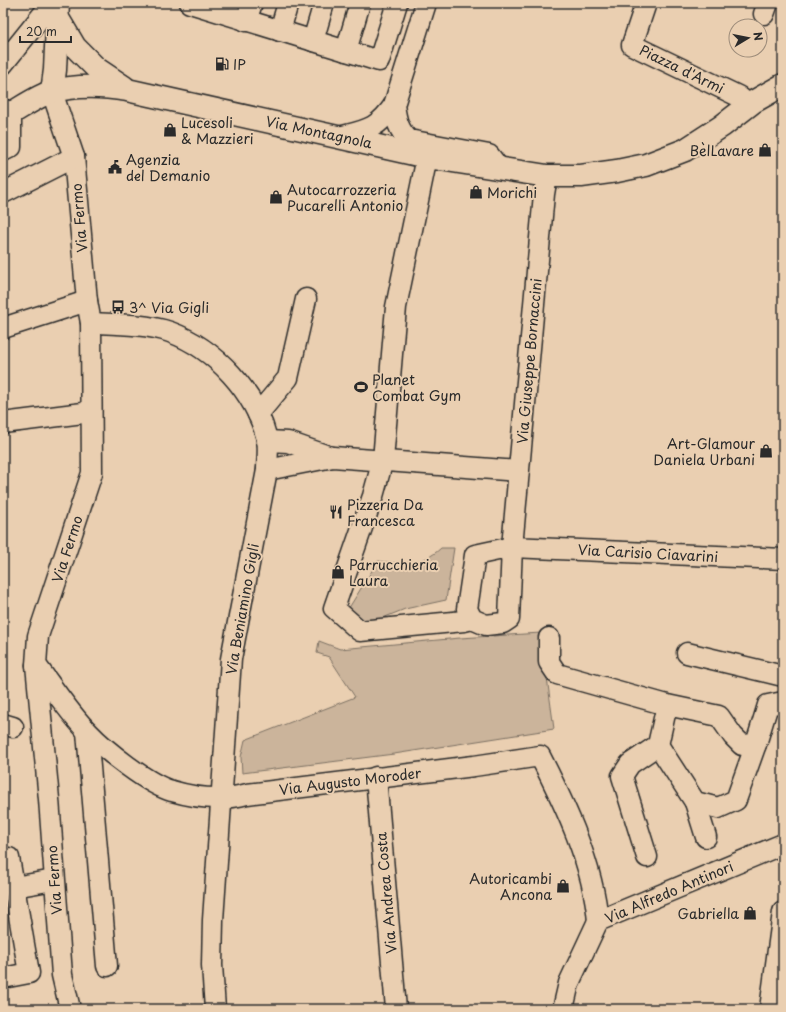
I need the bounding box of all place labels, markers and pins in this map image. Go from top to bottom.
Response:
place label: IP [233,54,246,75]
fuel station icon: IP [214,56,230,72]
place label: Lucesoli & Mazzieri [181,112,254,149]
shop icon: Lucesoli & Mazzieri [162,122,178,138]
place label: BèlLavare [690,140,754,161]
shop icon: BèlLavare [757,142,773,158]
place label: Agenzia del Demanio [126,149,211,186]
public building icon: Agenzia del Demanio [107,159,123,175]
place label: Autocarrozzeria Pucarelli Antonio [287,179,403,216]
place label: Morichi [487,182,537,203]
shop icon: Morichi [468,184,484,200]
shop icon: Autocarrozzeria Pucarelli Antonio [268,189,284,205]
place label: 3^ Via Gigli [129,297,209,318]
bus stop icon: 3^ Via Gigli [110,299,126,315]
place label: Planet Combat Gym [372,369,461,406]
sports icon: Planet Combat Gym [353,379,369,395]
place label: Art-Glamour Daniela Urbani [653,433,755,470]
shop icon: Art-Glamour Daniela Urbani [758,443,774,459]
place label: Pizzeria Da Francesca [347,494,423,531]
restaurant icon: Pizzeria Da Francesca [328,504,344,520]
place label: Parrucchieria Laura [349,554,438,591]
shop icon: Parrucchieria Laura [330,564,346,580]
place label: Autoricambi Ancona [469,868,552,905]
shop icon: Autoricambi Ancona [555,878,571,894]
place label: Gabriella [678,903,739,924]
shop icon: Gabriella [742,905,758,921]

